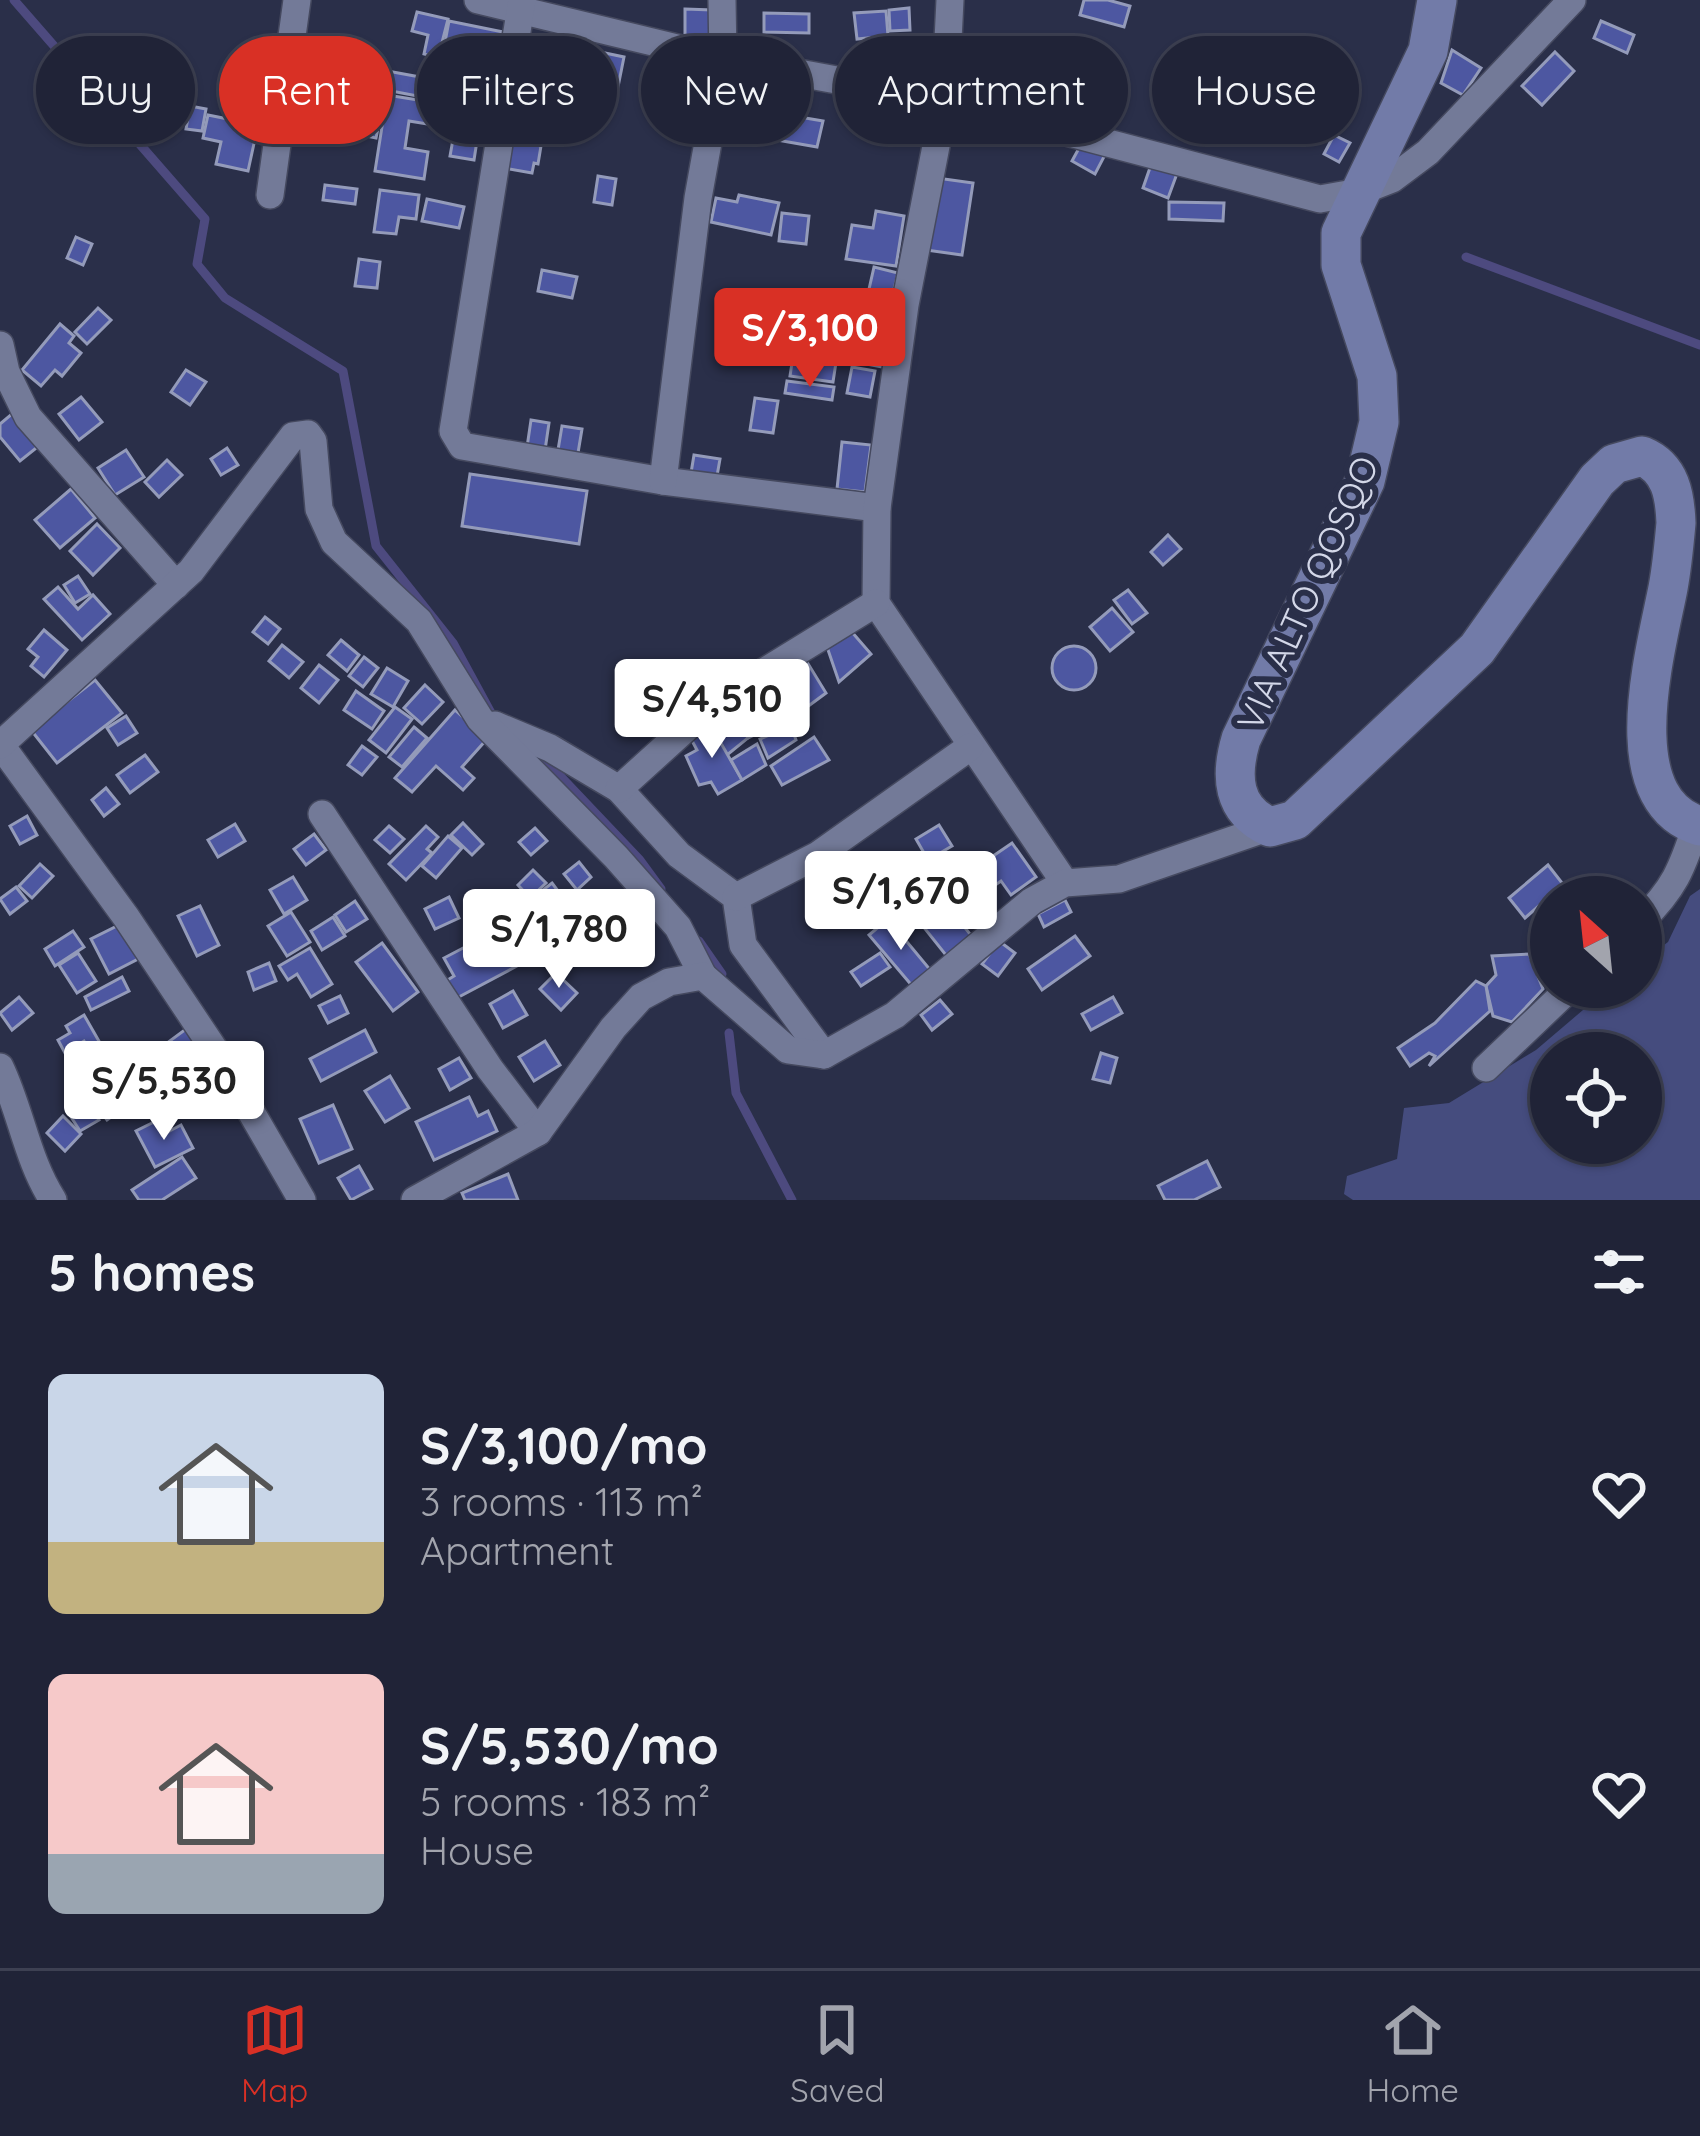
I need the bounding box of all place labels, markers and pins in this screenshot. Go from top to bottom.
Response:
pin: S/3,100 [699,288,921,390]
pin: S/4,510 [601,659,823,761]
pin: S/1,670 [790,851,1012,953]
pin: S/1,780 [448,889,670,991]
pin: S/5,530 [53,1041,275,1143]

